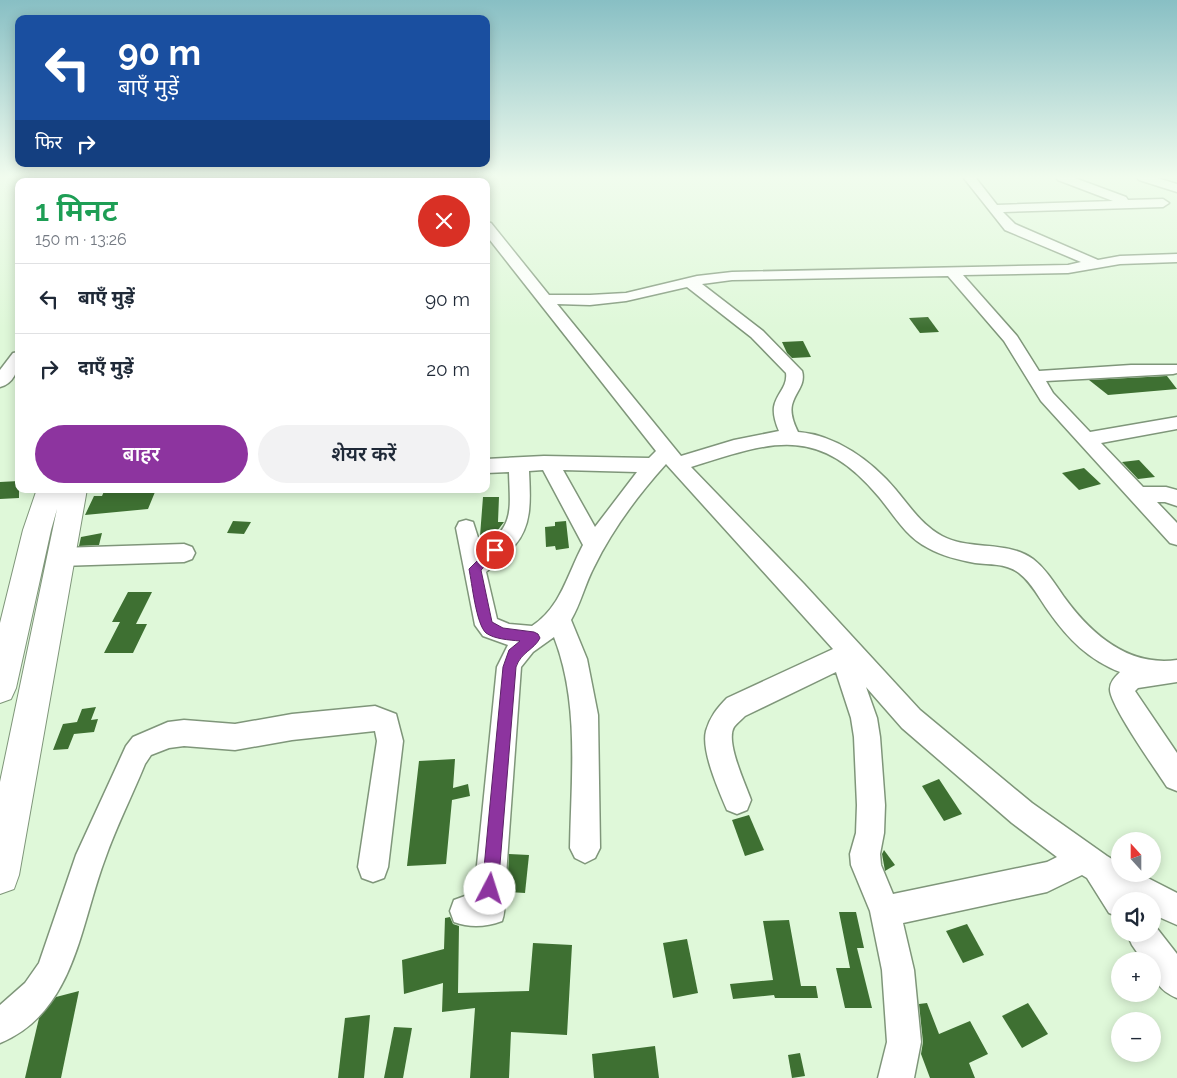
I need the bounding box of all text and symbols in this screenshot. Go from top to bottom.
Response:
text: 90 m [118,32,201,73]
icon: left [35,35,100,100]
text: बाएँ मुड़ें [118,74,179,100]
icon: right [72,130,100,158]
text: फिर [35,131,62,153]
text: 1 मिनट [35,193,117,228]
button: close [418,195,470,247]
text: 150 m · 13:26 [35,230,127,249]
icon: left [35,285,63,313]
text: बाएँ मुड़ें [78,286,135,308]
text: 90 m [425,288,470,310]
icon: right [35,355,63,383]
text: दाएँ मुड़ें [78,356,134,378]
text: 20 m [426,358,470,380]
button: बाहर [35,425,248,483]
button: शेयर करें [258,425,470,483]
pin [474,529,516,571]
icon: arrive [481,536,509,564]
north arrow [1111,832,1161,882]
map controls [1111,832,1161,1062]
position arrow [463,862,515,914]
button: sound [1111,892,1161,942]
button: + [1111,952,1161,1002]
button: − [1111,1012,1161,1062]

